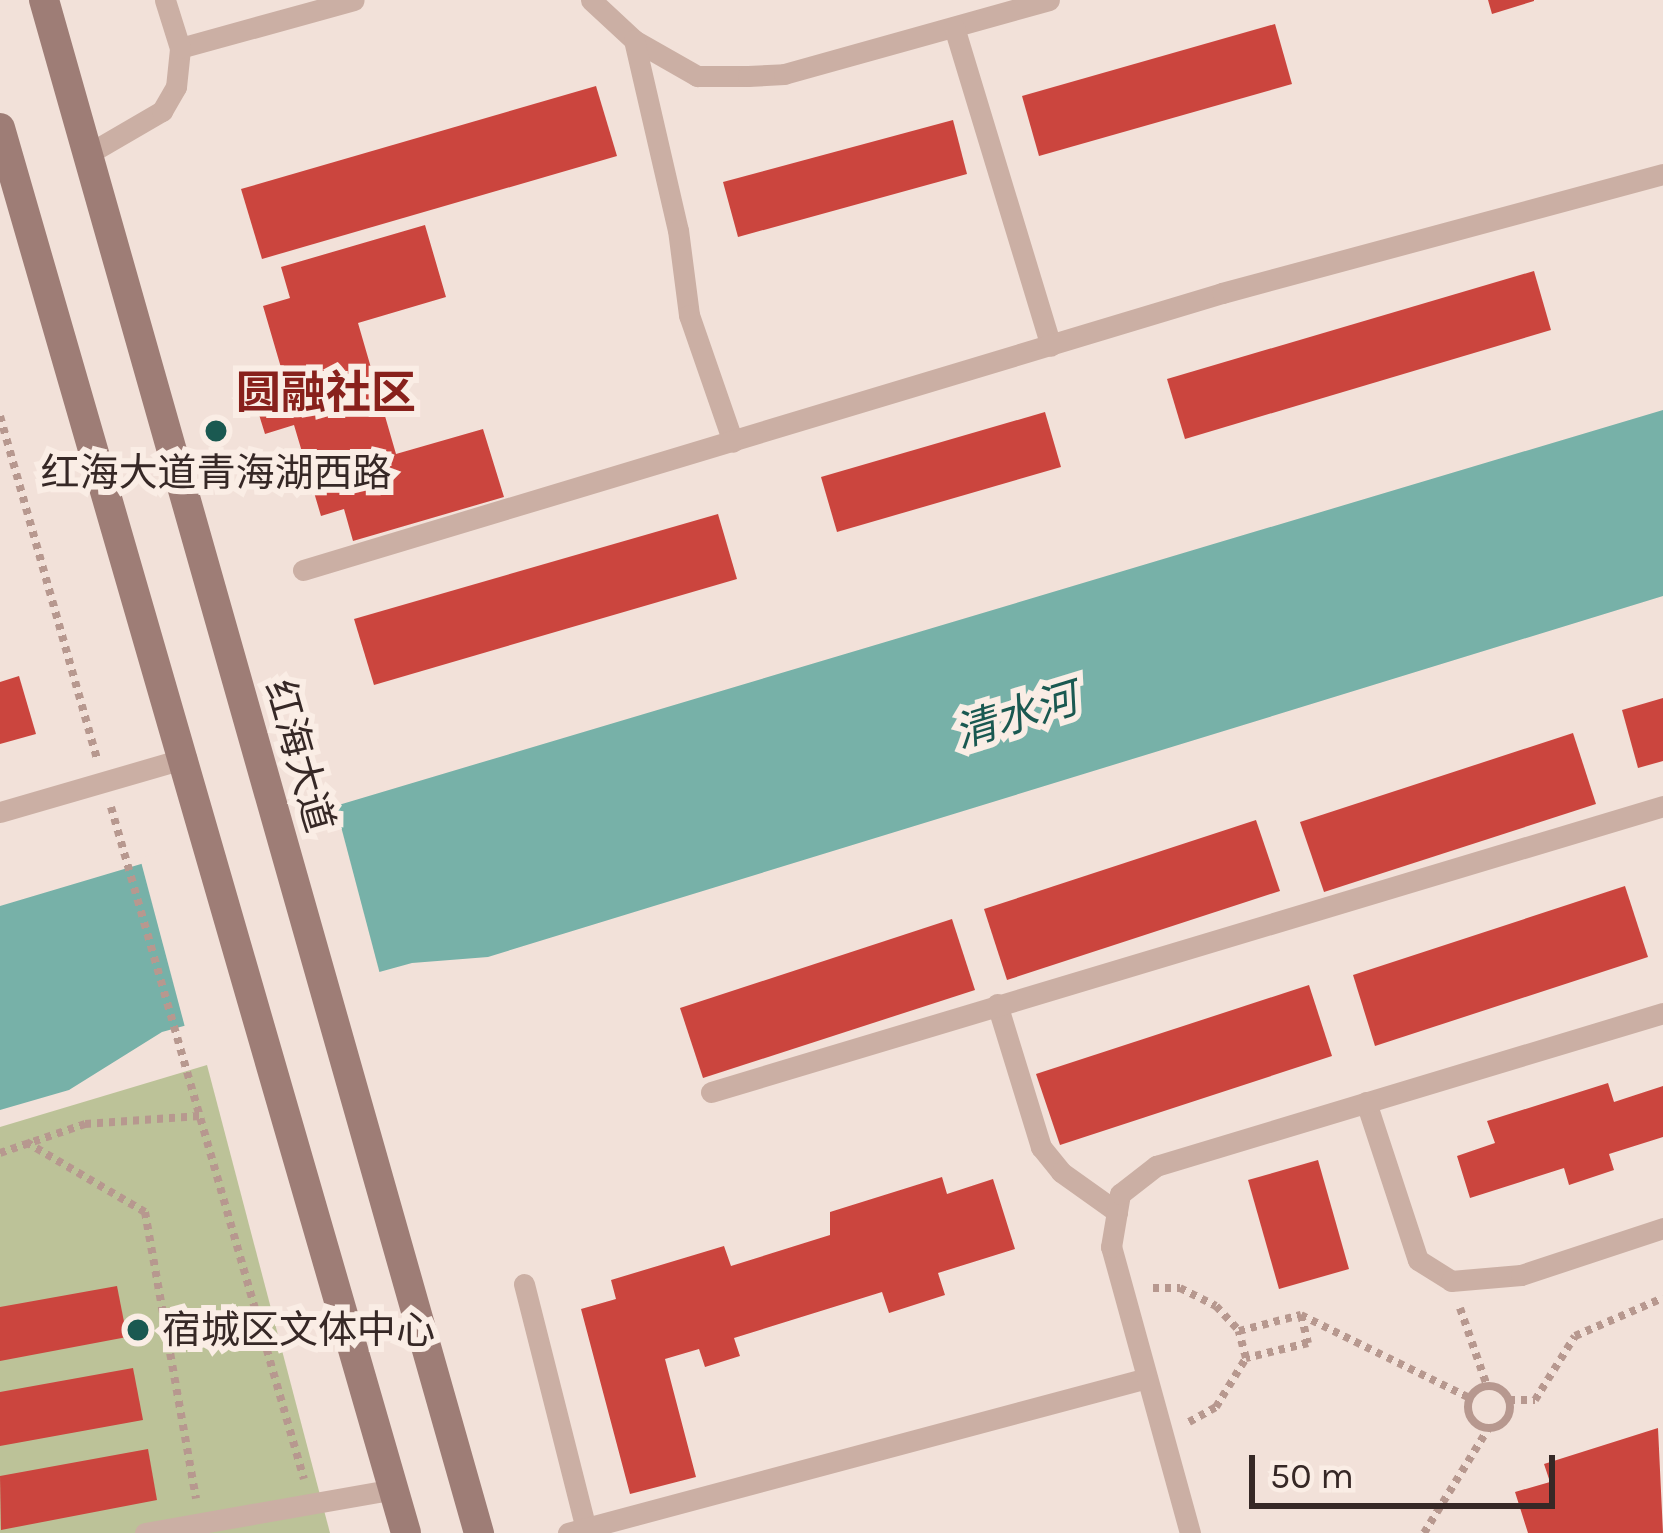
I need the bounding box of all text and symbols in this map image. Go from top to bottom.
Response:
district label: 圆融社区 [236,367,416,421]
marker: 红海大道青海湖西路 [203,418,229,444]
place label: 红海大道青海湖西路 [41,450,391,496]
water label: 清水河 [948,673,1084,759]
street label: 红海大道 [255,675,343,837]
place label: 宿城区文体中心 [162,1307,435,1353]
marker: 宿城区文体中心 [125,1317,151,1343]
scale bar [1255,1431,1561,1505]
text: 50 m [1270,1455,1354,1497]

